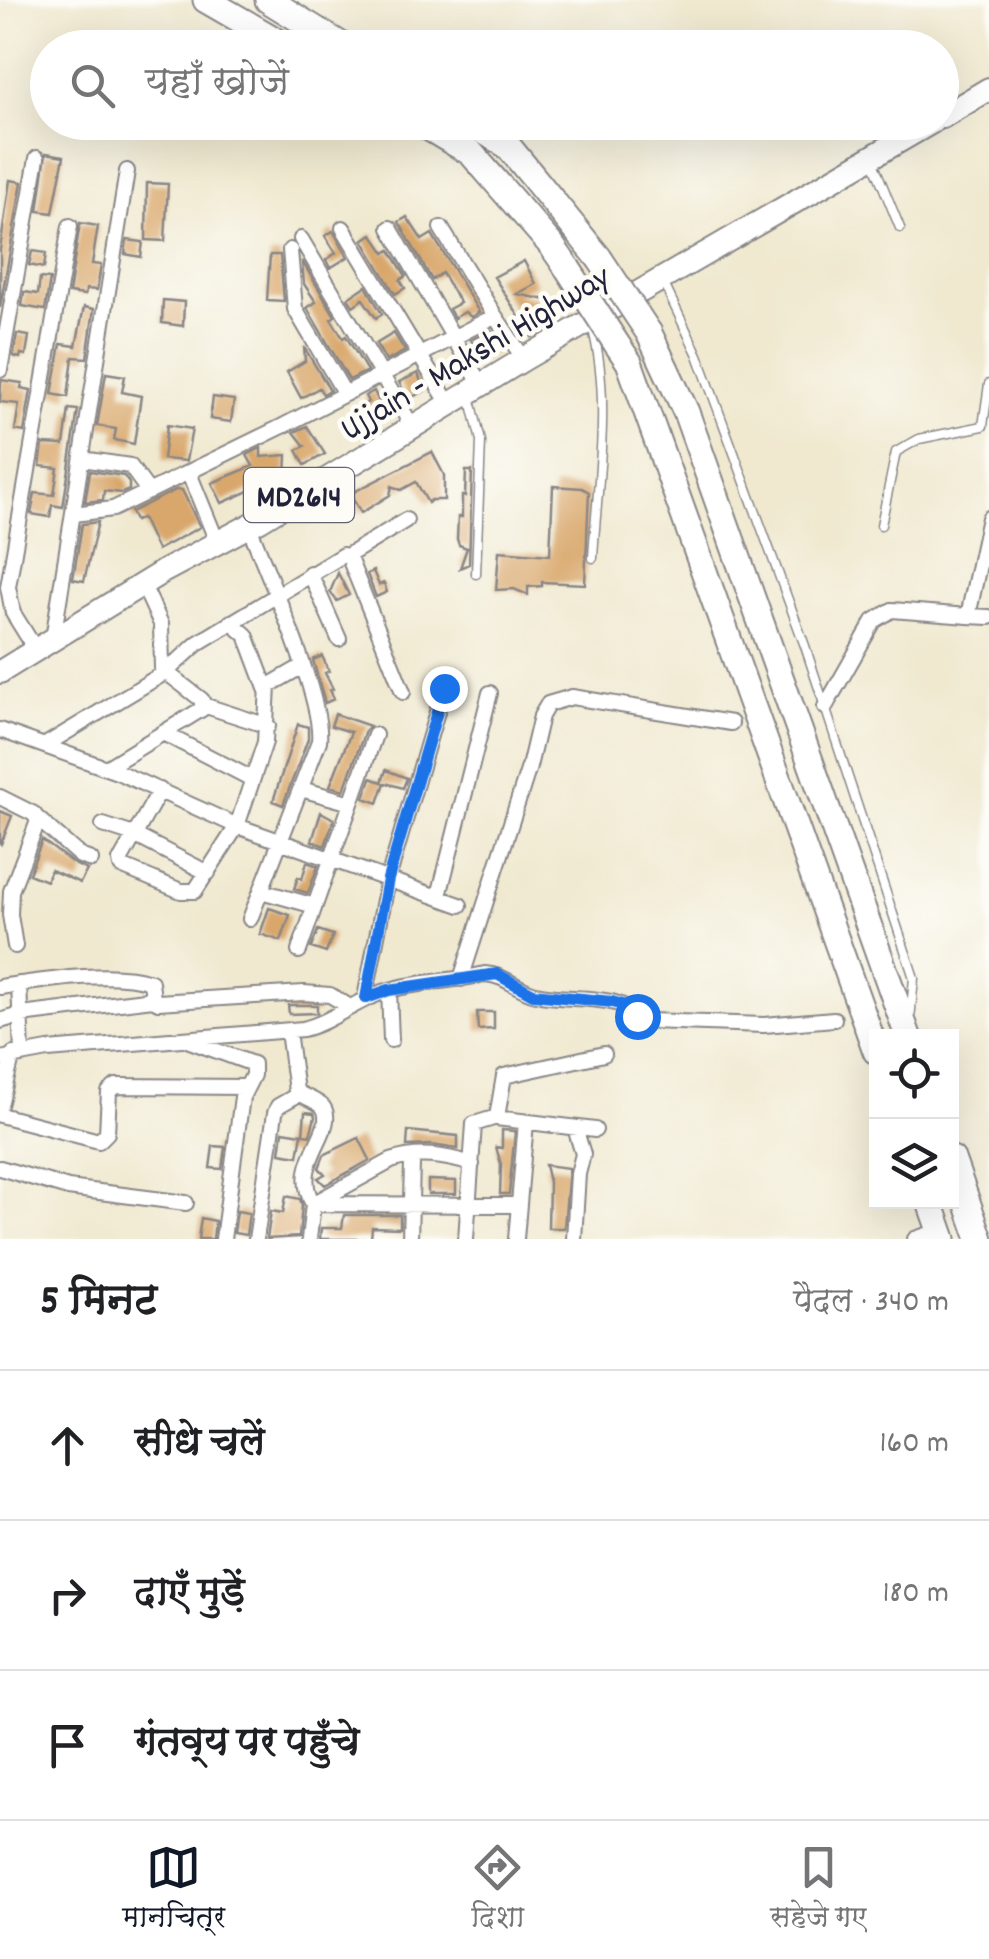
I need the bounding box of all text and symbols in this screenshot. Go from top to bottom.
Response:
search box [30,30,959,140]
icon: search [65,58,120,113]
text: यहाँ खोजें [145,58,289,113]
street label: Ujjain - Makshi Highway [332,254,622,456]
road number: MD2614 [244,468,354,522]
route end [422,666,468,712]
route start [615,994,661,1040]
map controls [869,1029,959,1209]
button: locate [869,1029,959,1119]
button: layers [869,1119,959,1209]
text: 5 मिनट [40,1274,157,1334]
text: पैदल · 340 m [793,1281,949,1327]
icon: ahead [40,1418,95,1473]
text: सीधे चलें [135,1418,265,1473]
text: 160 m [880,1422,949,1468]
icon: right [40,1568,95,1623]
text: दाएँ मुड़ें [135,1568,245,1623]
text: 180 m [882,1572,949,1618]
icon: arrive [40,1718,95,1773]
text: गंतव्य पर पहुँचे [135,1718,360,1773]
tab: मानचित्र [122,1840,226,1940]
tab: दिशा [470,1840,525,1940]
tab: सहेजे गए [770,1840,867,1940]

